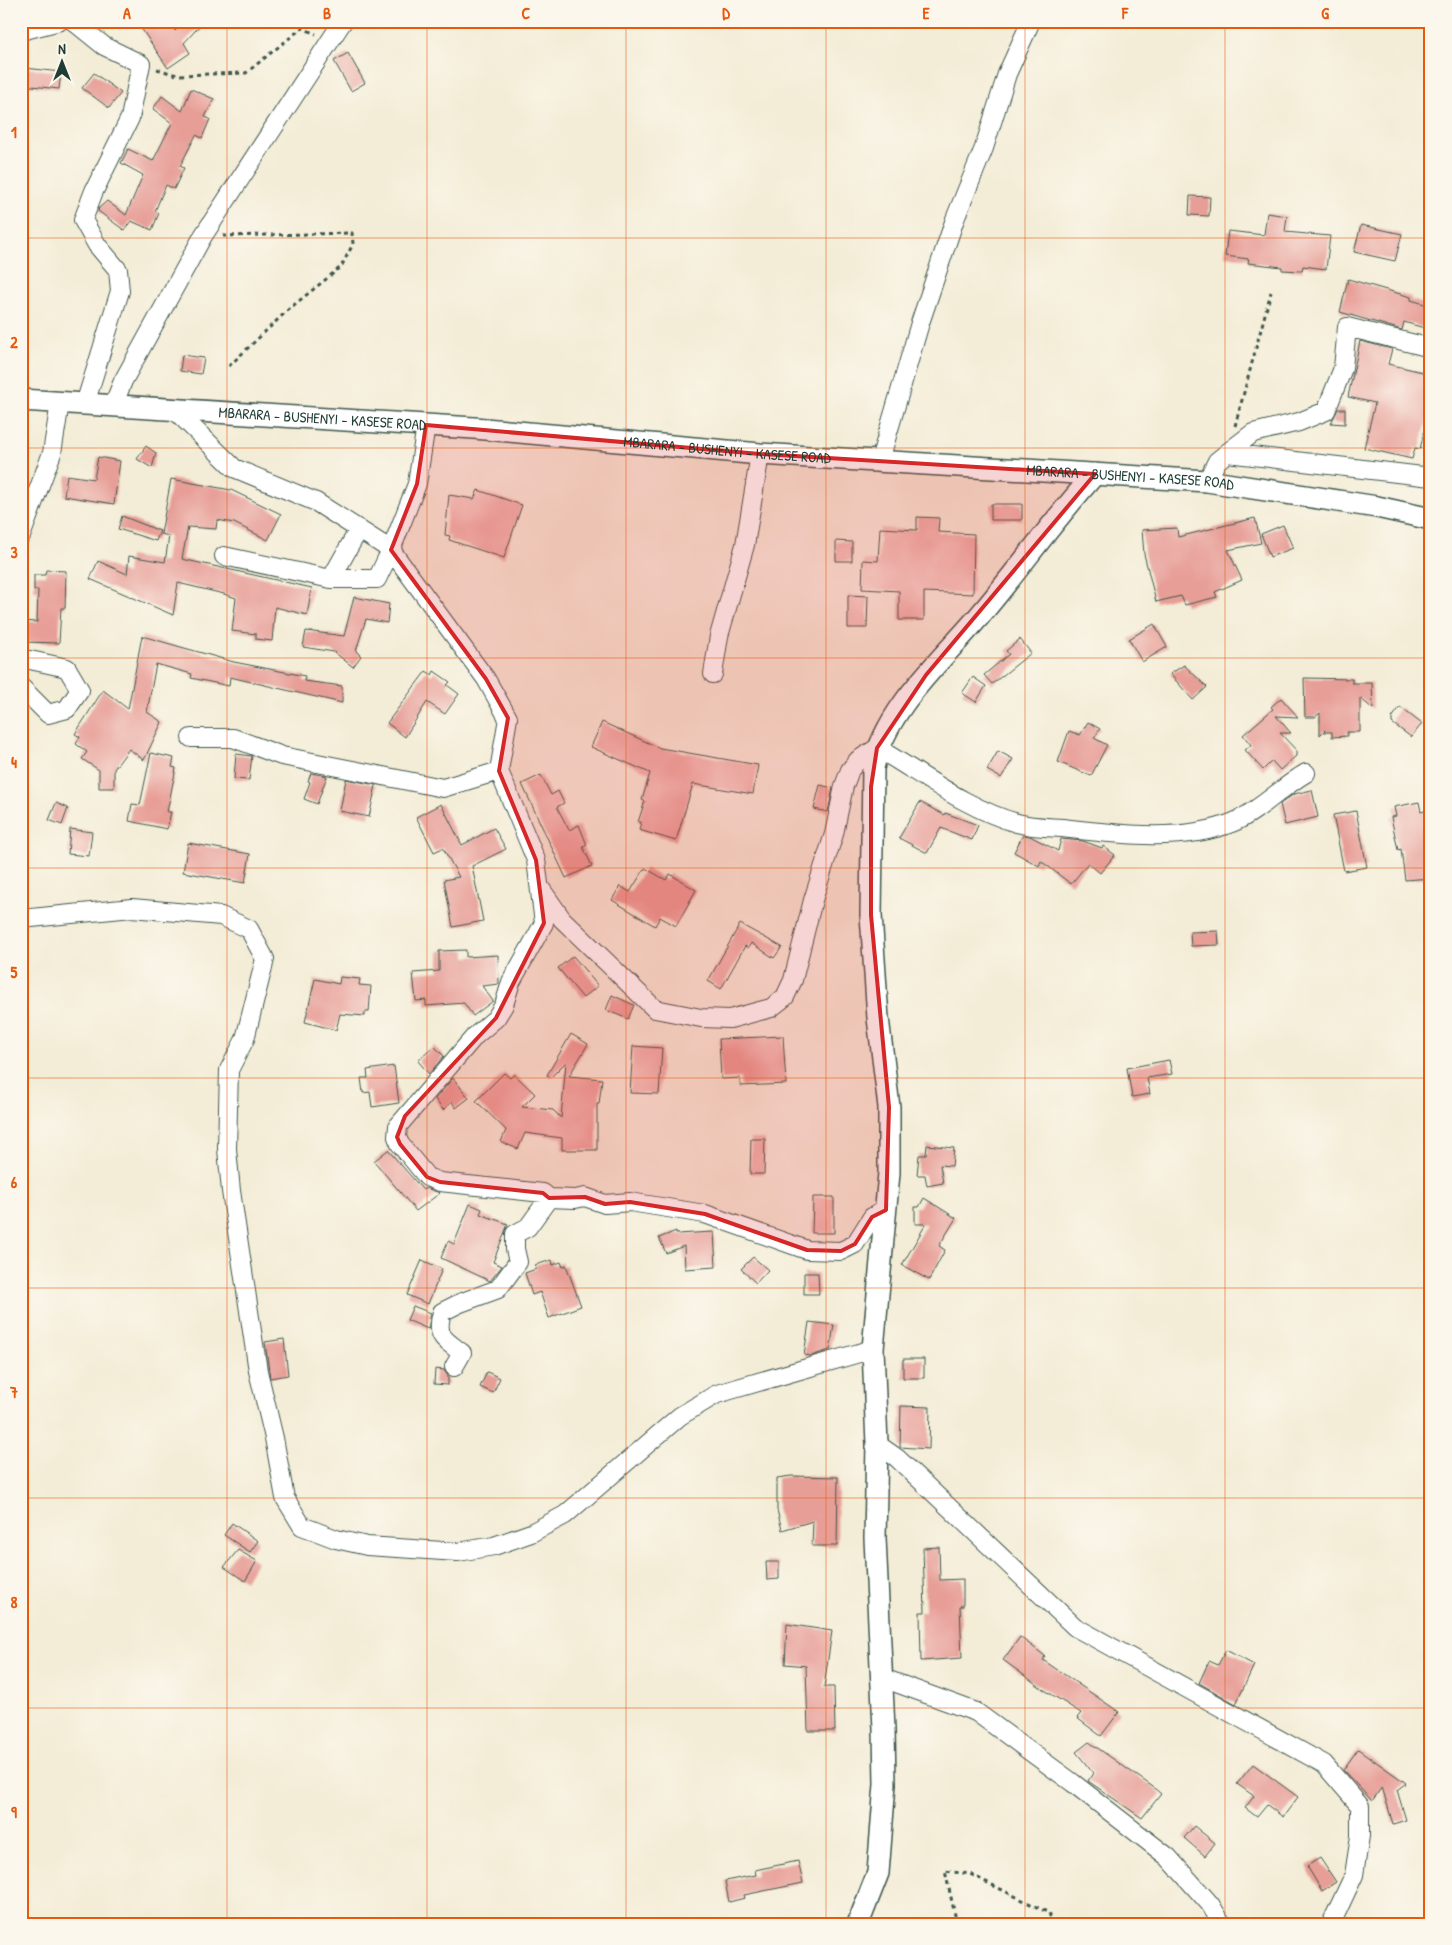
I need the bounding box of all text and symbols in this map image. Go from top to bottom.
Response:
text: A [123,2,131,24]
text: B [323,2,331,24]
text: C [522,2,531,24]
text: D [722,2,730,24]
text: E [922,2,930,24]
text: F [1121,2,1129,24]
text: G [1321,2,1329,24]
north arrow [38,38,88,88]
text: N [58,39,66,58]
text: 1 [11,121,17,143]
text: 2 [10,331,18,353]
street label: MBARARA - BUSHENYI - KASESE ROAD [218,401,428,435]
street label: MBARARA - BUSHENYI - KASESE ROAD [623,431,832,468]
street label: MBARARA - BUSHENYI - KASESE ROAD [1026,459,1236,495]
text: 3 [10,541,18,563]
text: 4 [11,751,17,773]
text: 5 [11,961,18,983]
text: 6 [11,1171,18,1193]
text: 7 [9,1381,18,1403]
text: 8 [11,1591,18,1613]
text: 9 [11,1801,17,1823]

